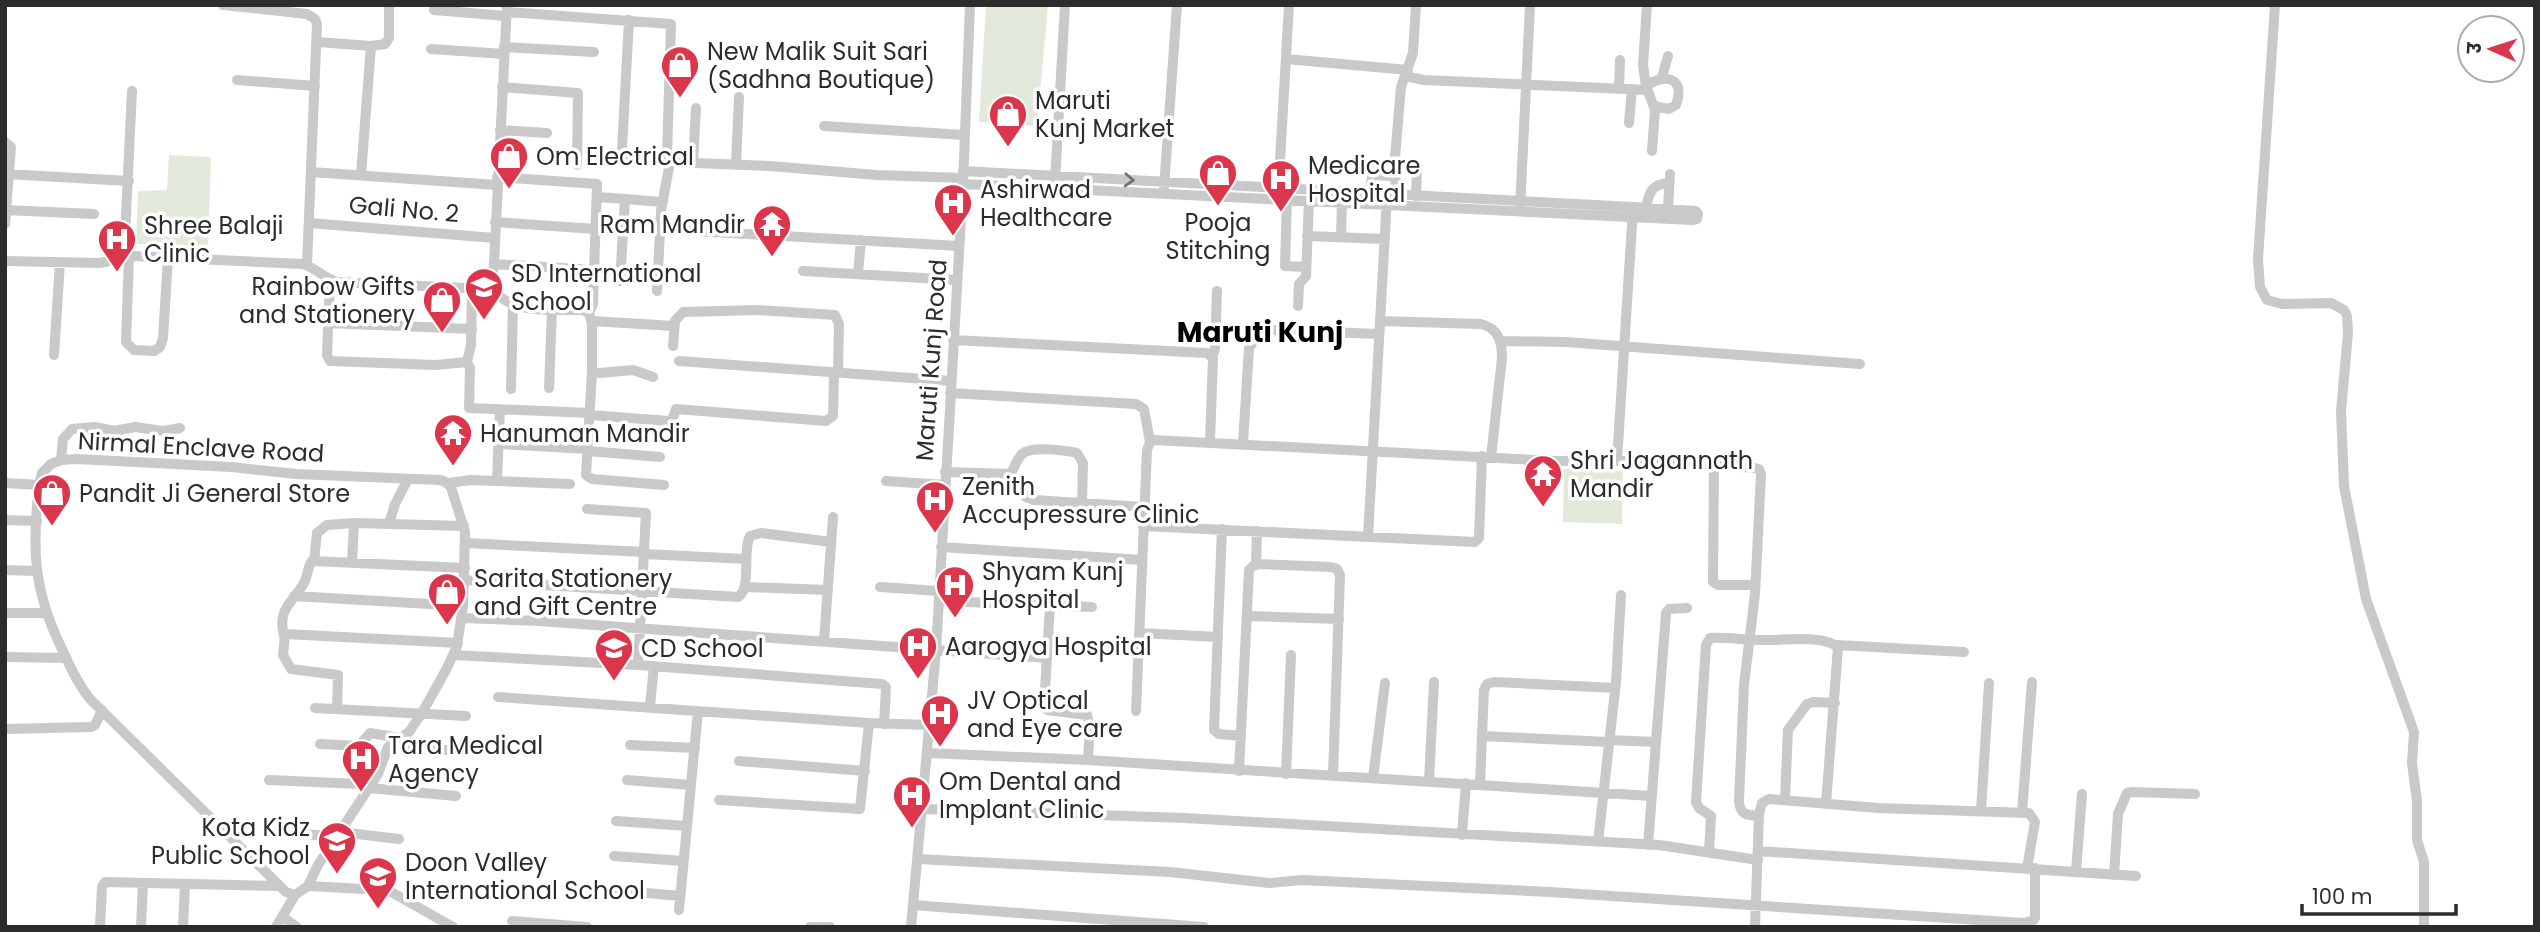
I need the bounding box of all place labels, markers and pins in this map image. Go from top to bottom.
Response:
place label: New Malik Suit Sari (Sadhna Boutique) [707,35,935,96]
shop icon: New Malik Suit Sari (Sadhna Boutique) [659,44,701,99]
place label: Maruti Kunj Market [1035,84,1174,145]
shop icon: Maruti Kunj Market [987,93,1029,148]
shop icon: Om Electrical [488,135,530,190]
place label: Om Electrical [536,140,694,173]
place label: Medicare Hospital [1308,149,1420,210]
shop icon: Pooja Stitching [1197,152,1239,207]
hospital icon: Medicare Hospital [1260,158,1302,213]
place label: Ashirwad Healthcare [980,173,1112,234]
hospital icon: Ashirwad Healthcare [932,182,974,237]
temple icon: Ram Mandir [751,203,793,258]
place label: Pooja Stitching [1166,206,1270,267]
place label: Ram Mandir [600,208,745,241]
place label: Shree Balaji Clinic [144,209,284,270]
hospital icon: Shree Balaji Clinic [96,218,138,273]
place label: SD International School [511,257,701,318]
school or university icon: SD International School [463,266,505,321]
place label: Rainbow Gifts and Stationery [239,270,415,331]
shop icon: Rainbow Gifts and Stationery [421,279,463,334]
temple icon: Hanuman Mandir [432,412,474,467]
place label: Hanuman Mandir [480,417,690,450]
place label: Shri Jagannath Mandir [1570,444,1753,505]
temple icon: Shri Jagannath Mandir [1522,453,1564,508]
place label: Zenith Accupressure Clinic [962,470,1200,531]
shop icon: Pandit Ji General Store [31,472,73,527]
place label: Pandit Ji General Store [79,477,350,510]
hospital icon: Zenith Accupressure Clinic [914,479,956,534]
place label: Shyam Kunj Hospital [982,555,1123,616]
place label: Sarita Stationery and Gift Centre [474,562,673,623]
hospital icon: Shyam Kunj Hospital [934,564,976,619]
shop icon: Sarita Stationery and Gift Centre [426,571,468,626]
hospital icon: Aarogya Hospital [897,625,939,680]
school or university icon: CD School [593,627,635,682]
place label: Aarogya Hospital [945,630,1152,663]
place label: CD School [641,632,764,665]
place label: JV Optical and Eye care [967,684,1123,745]
hospital icon: JV Optical and Eye care [919,693,961,748]
place label: Tara Medical Agency [388,729,543,790]
hospital icon: Tara Medical Agency [340,738,382,793]
place label: Om Dental and Implant Clinic [939,765,1121,826]
hospital icon: Om Dental and Implant Clinic [891,774,933,829]
place label: Kota Kidz Public School [151,811,310,872]
school or university icon: Kota Kidz Public School [316,820,358,875]
place label: Doon Valley International School [405,846,645,907]
school or university icon: Doon Valley International School [357,855,399,910]

